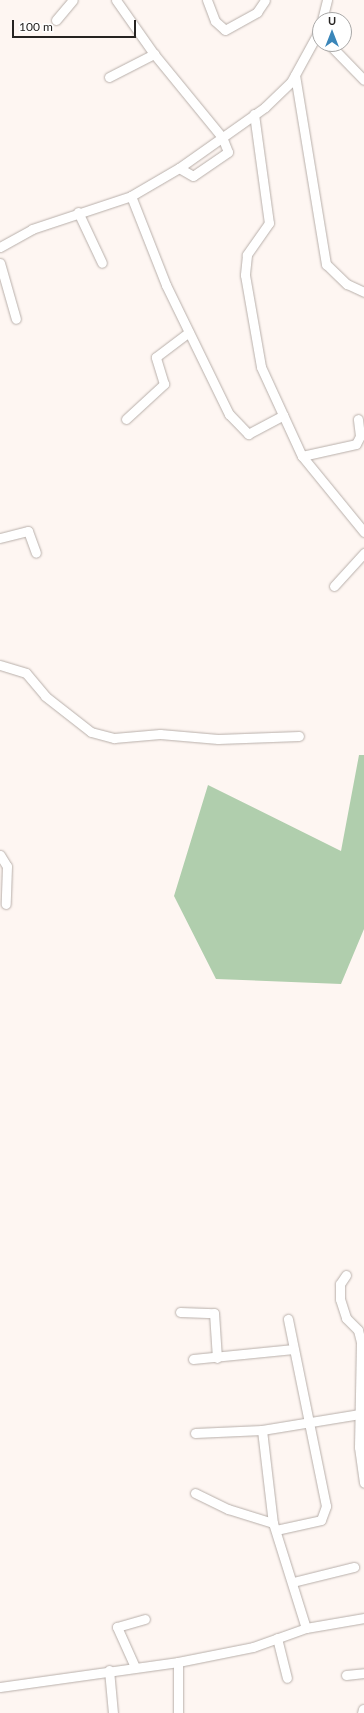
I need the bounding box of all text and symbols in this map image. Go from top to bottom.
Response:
scale bar [14,12,138,38]
north arrow [312,12,352,52]
text: U [328,14,336,27]
text: 100 m [19,19,53,34]

